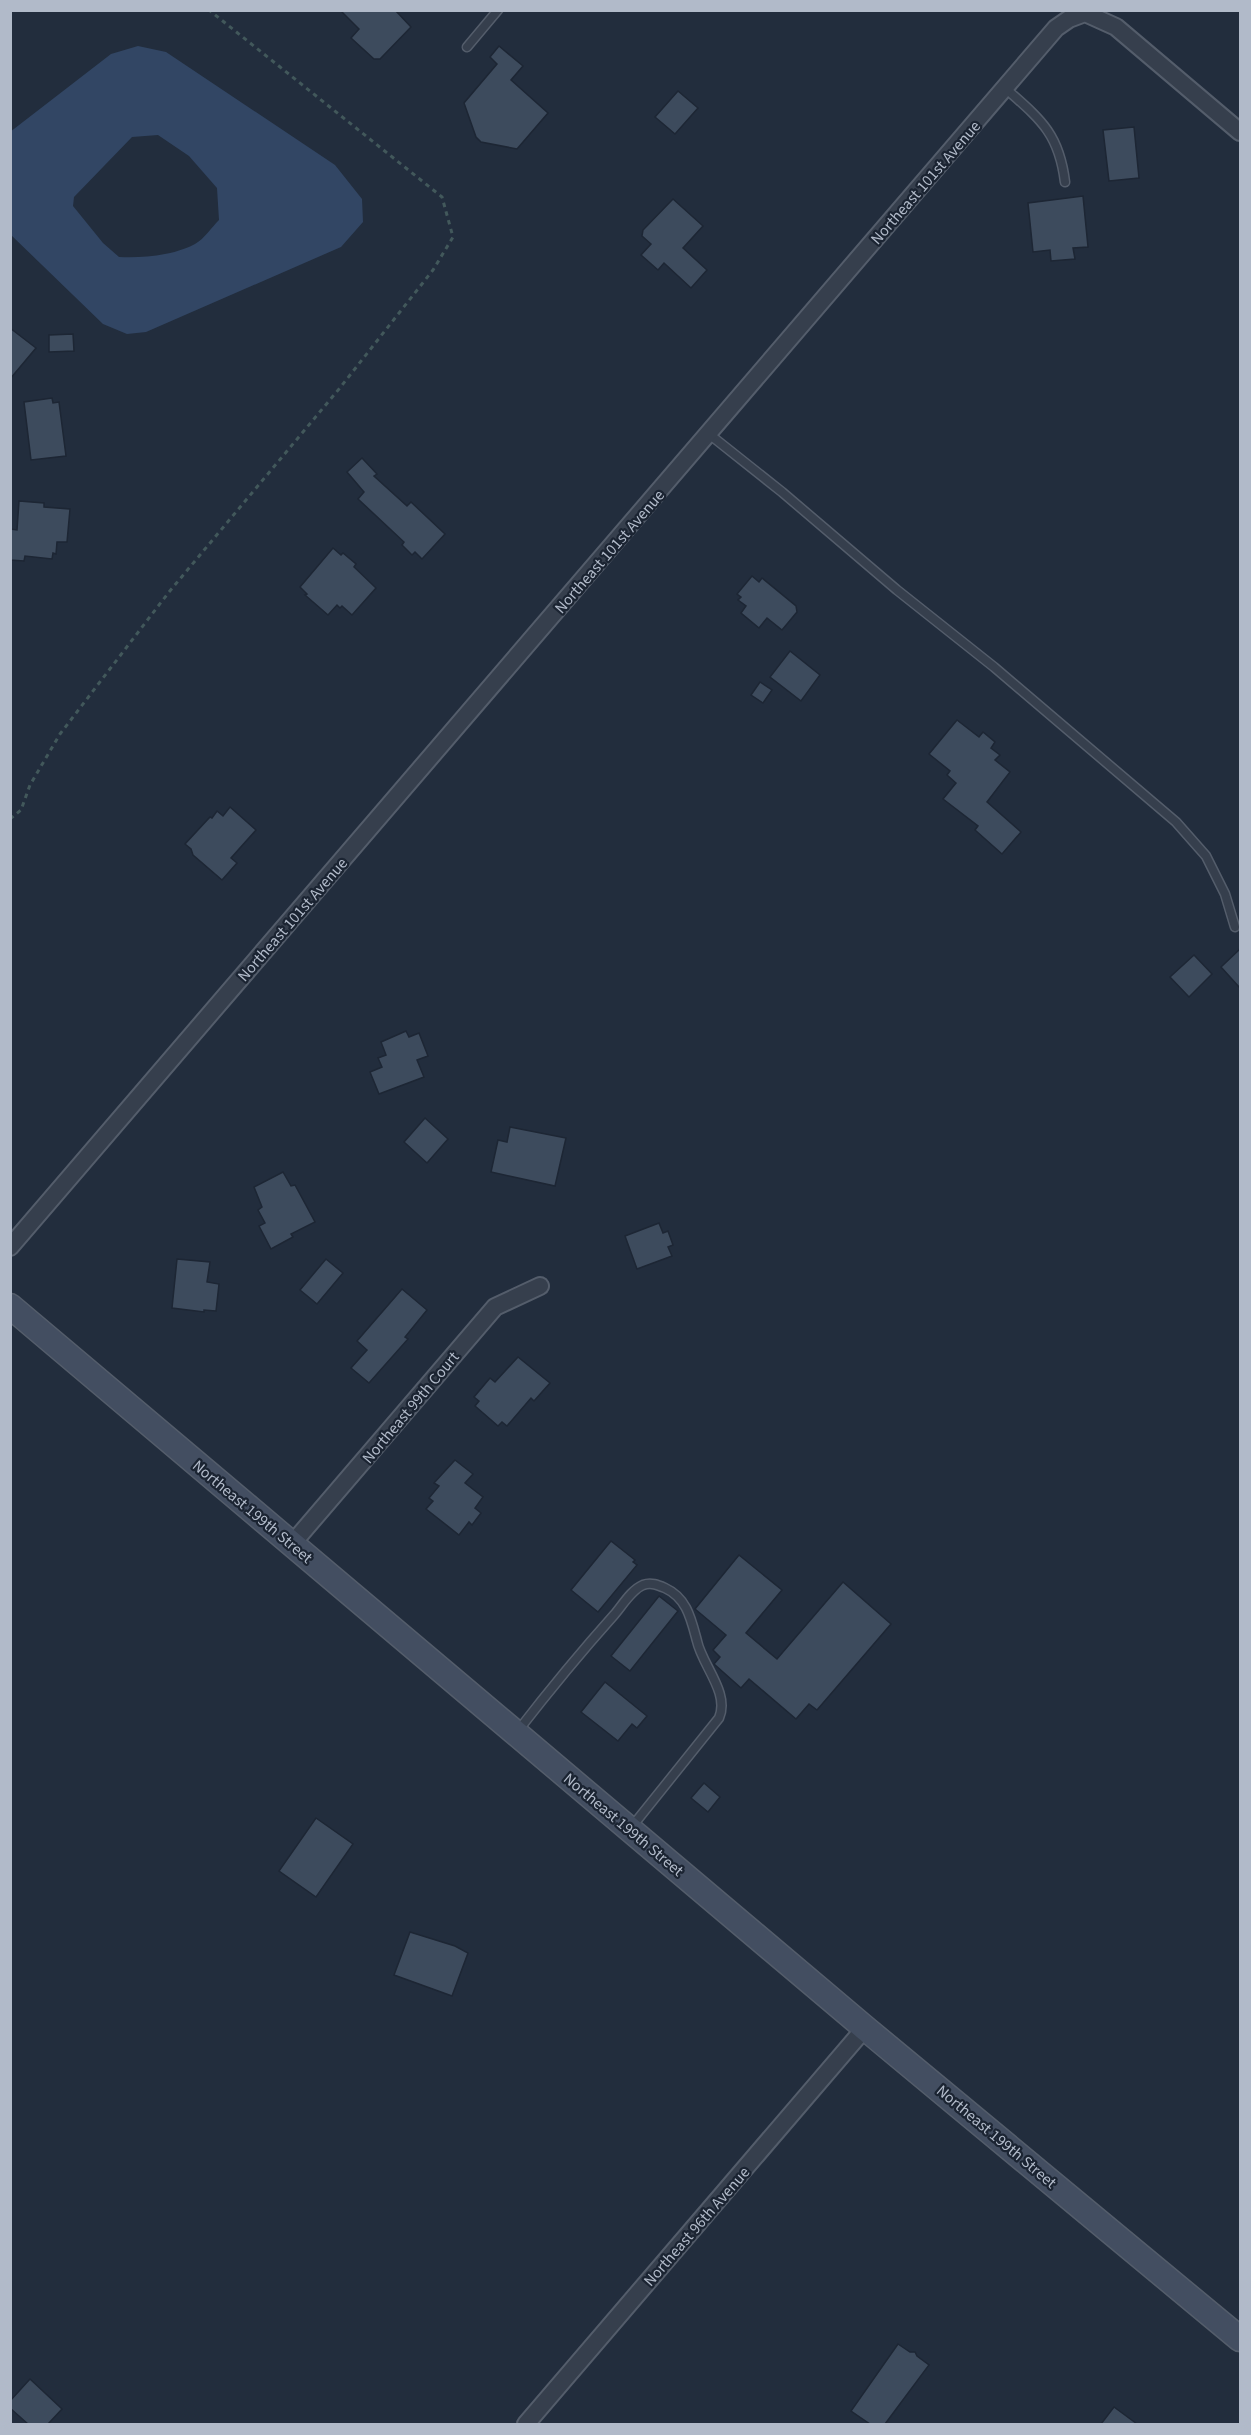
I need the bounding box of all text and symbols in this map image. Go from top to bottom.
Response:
street label: Northeast 101st Avenue [866,116,986,249]
street label: Northeast 101st Avenue [550,485,670,618]
street label: Northeast 101st Avenue [233,853,353,986]
street label: Northeast 99th Court [357,1346,465,1468]
street label: Northeast 199th Street [188,1455,318,1569]
street label: Northeast 199th Street [559,1768,689,1882]
street label: Northeast 199th Street [932,2080,1062,2194]
street label: Northeast 96th Avenue [639,2162,755,2291]

